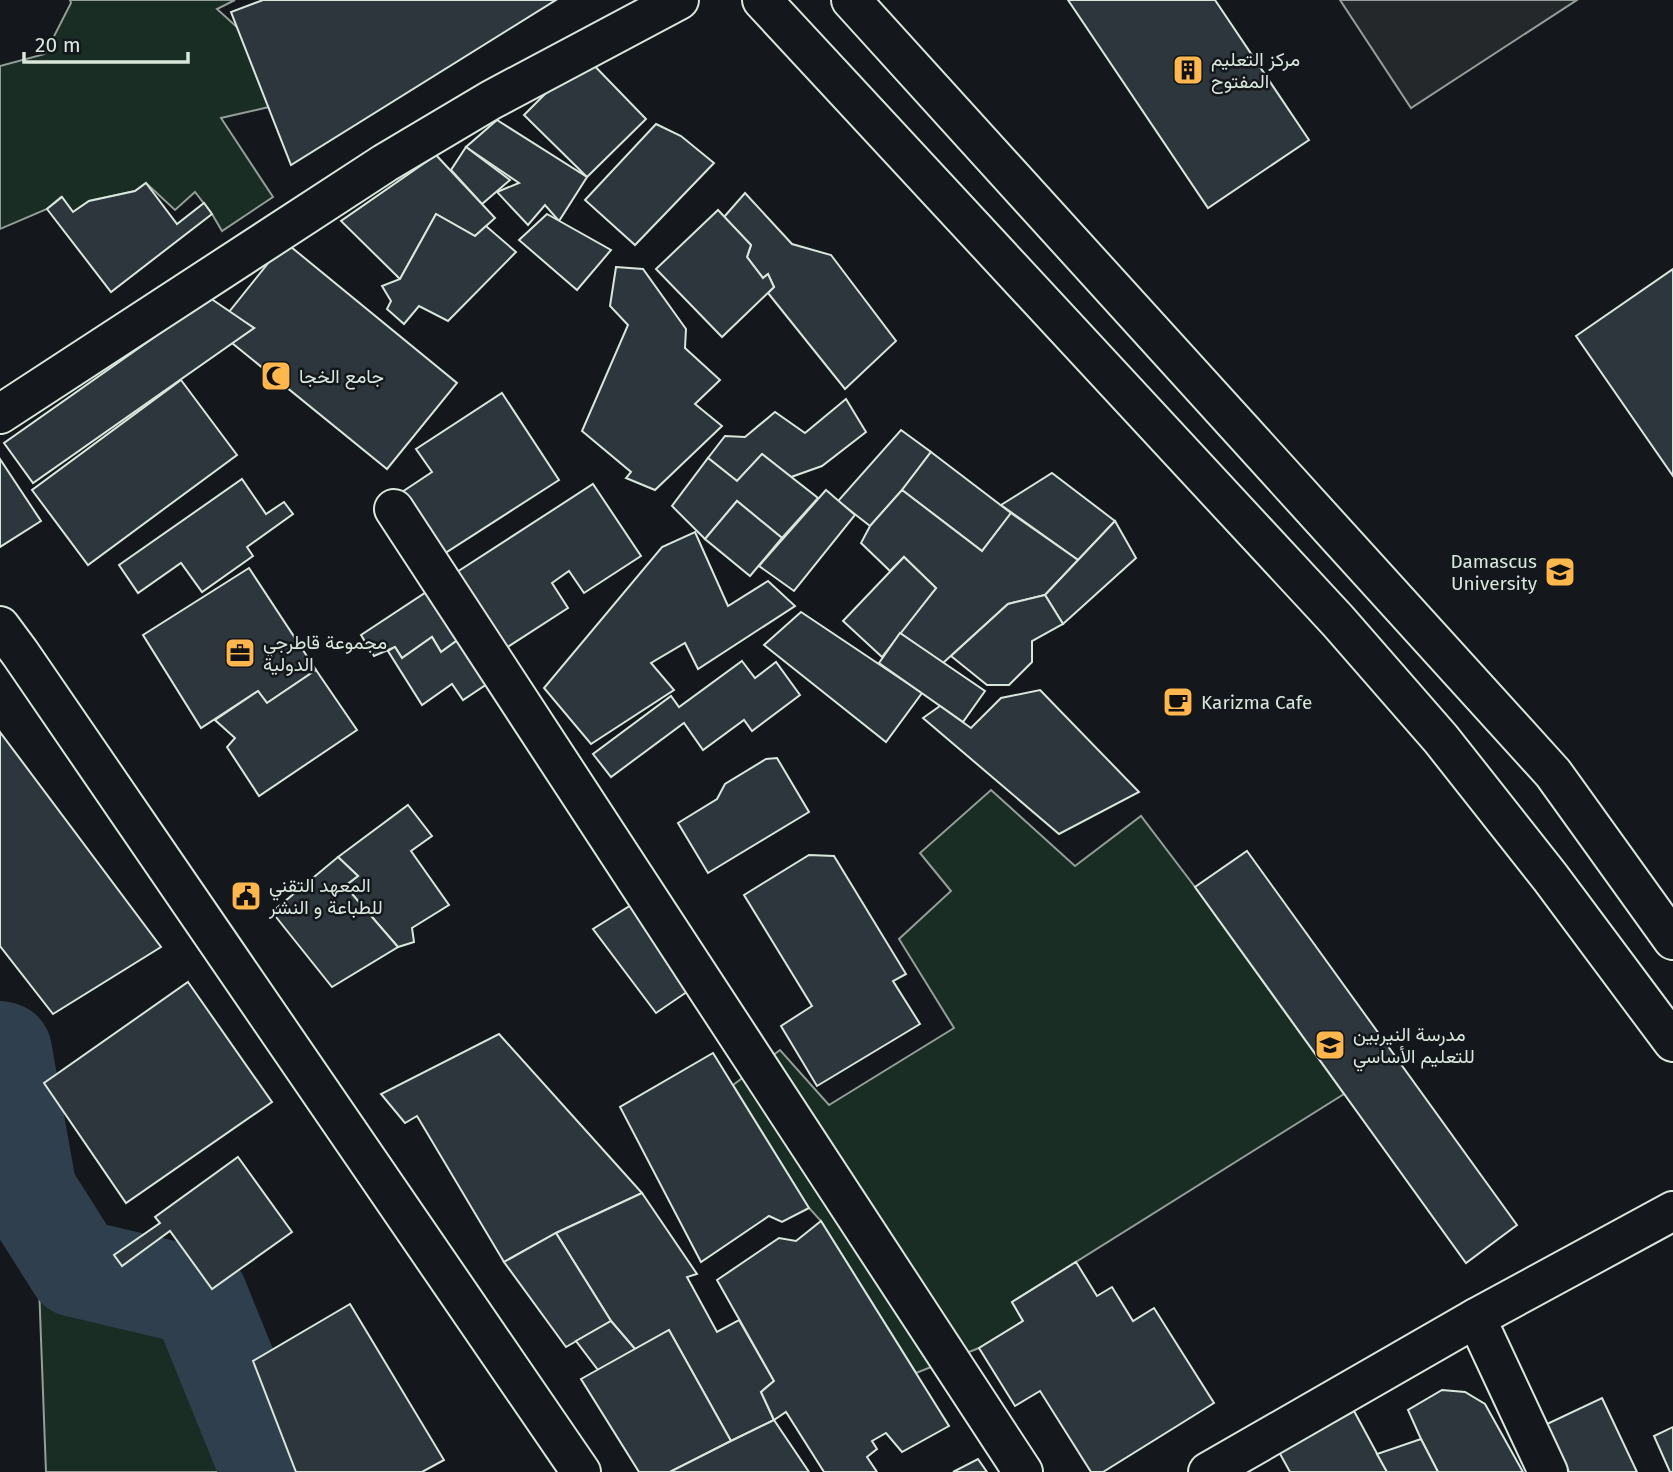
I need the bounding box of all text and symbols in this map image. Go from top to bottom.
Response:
scale bar [24,21,189,65]
text: 20 m [35,32,81,58]
place label: مركز التعليم المفتوح [1211,48,1300,94]
building icon: مركز التعليم المفتوح [1171,53,1205,87]
mosque icon: جامع الخجا [259,359,293,393]
place label: جامع الخجا [299,365,384,390]
place label: Damascus University [1450,550,1538,595]
school or university icon: Damascus University [1543,555,1577,589]
place label: مجموعة قاطرجي الدولية [263,631,387,676]
office icon: مجموعة قاطرجي الدولية [223,636,257,670]
cafe icon: Karizma Cafe [1161,685,1195,719]
place label: Karizma Cafe [1201,691,1312,714]
place label: المعهد التقني للطباعة و النشر [268,874,383,919]
public building icon: المعهد التقني للطباعة و النشر [229,879,263,913]
place label: مدرسة النيربين للتعليم الأساسي [1353,1023,1475,1072]
school or university icon: مدرسة النيربين للتعليم الأساسي [1313,1028,1347,1062]

